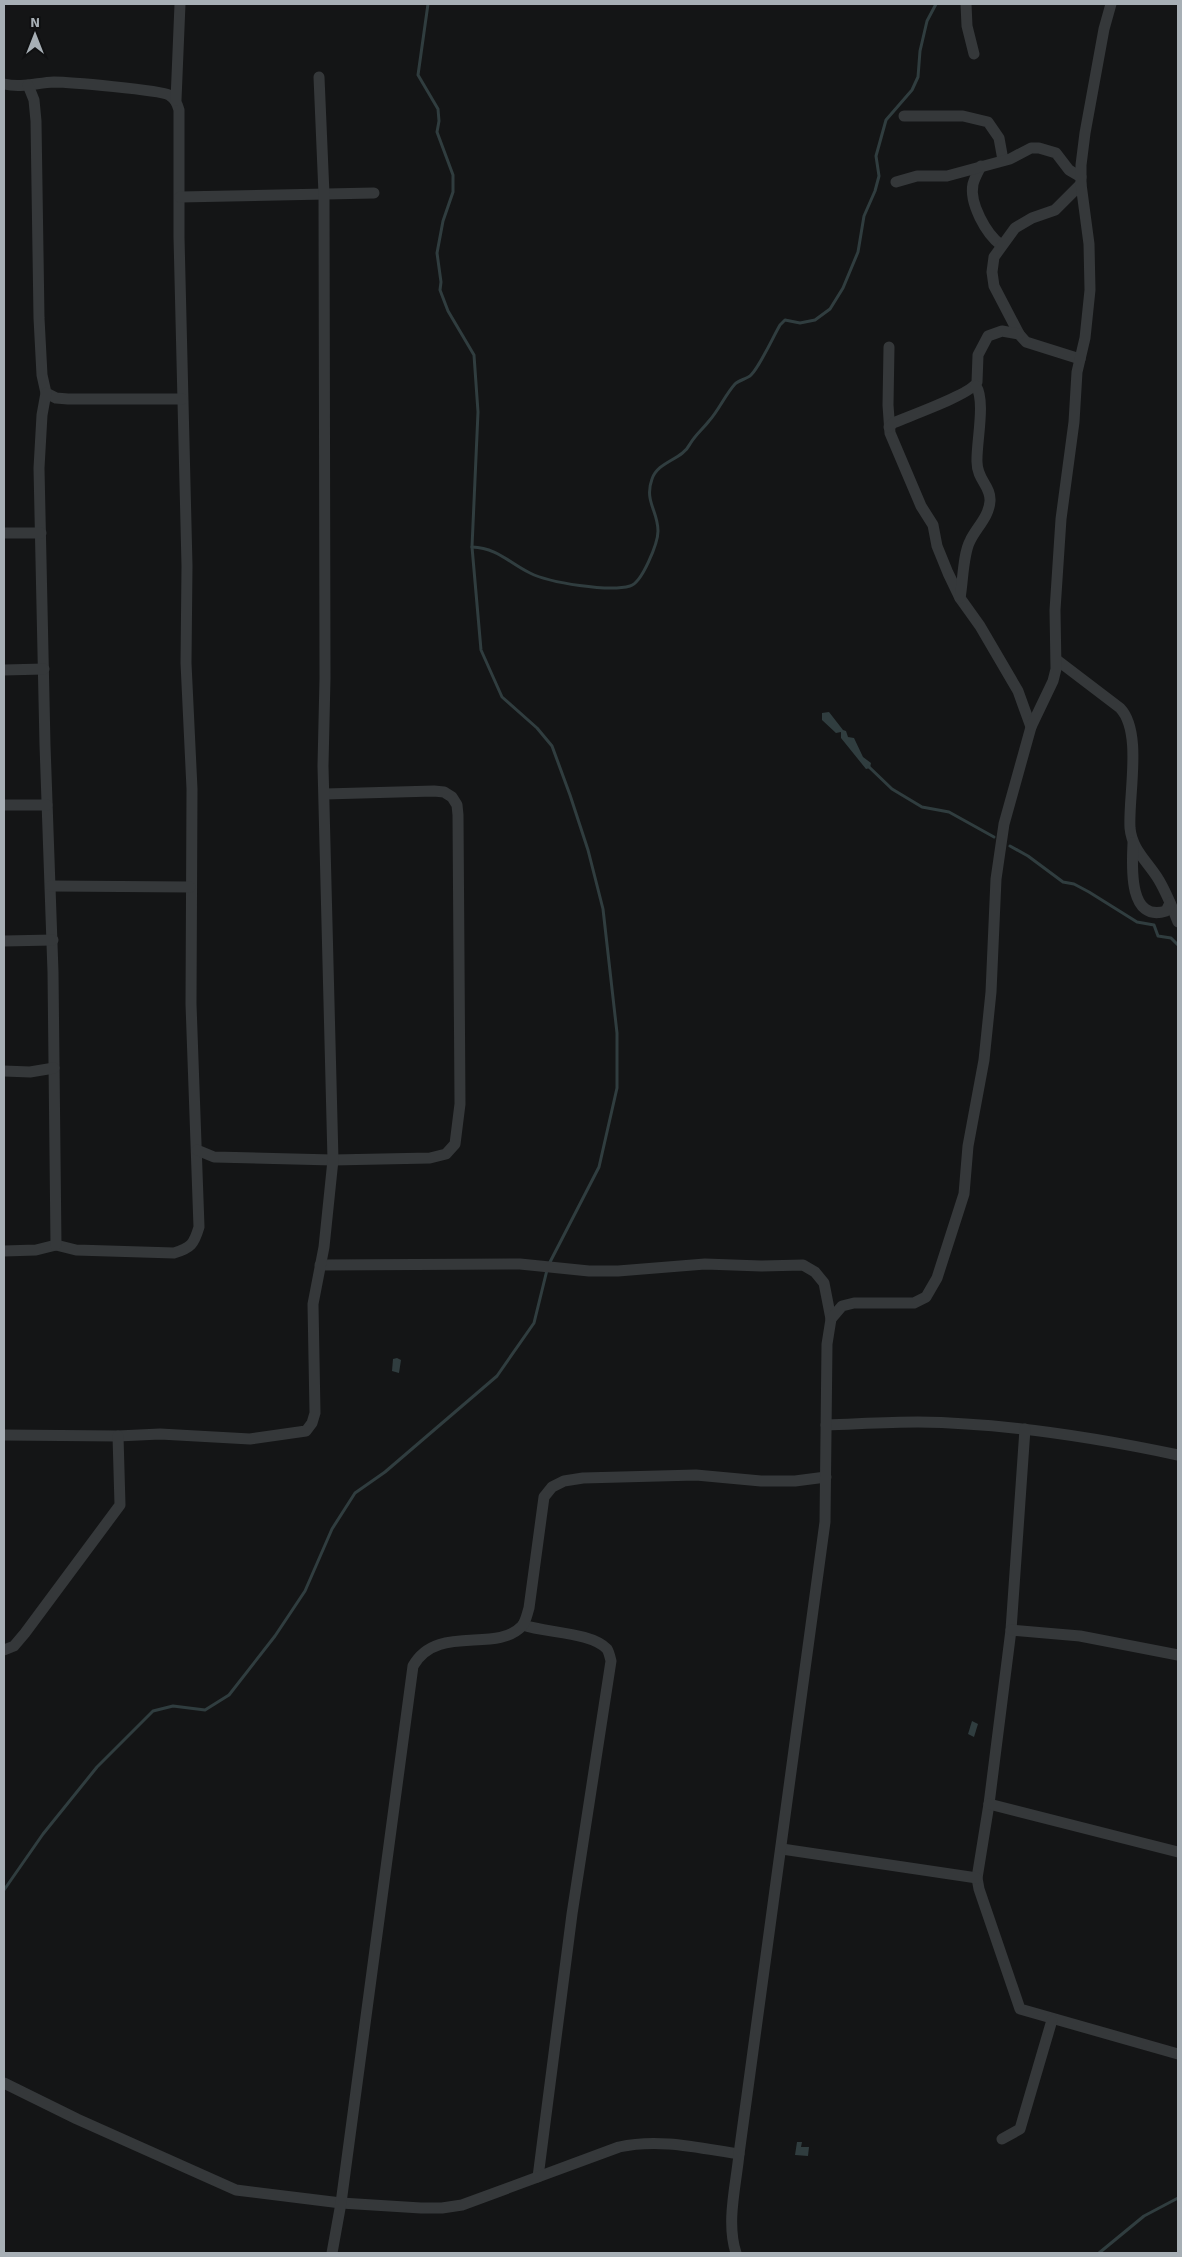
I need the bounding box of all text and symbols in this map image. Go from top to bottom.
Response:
north arrow [10,10,60,60]
text: N [30,14,40,31]

